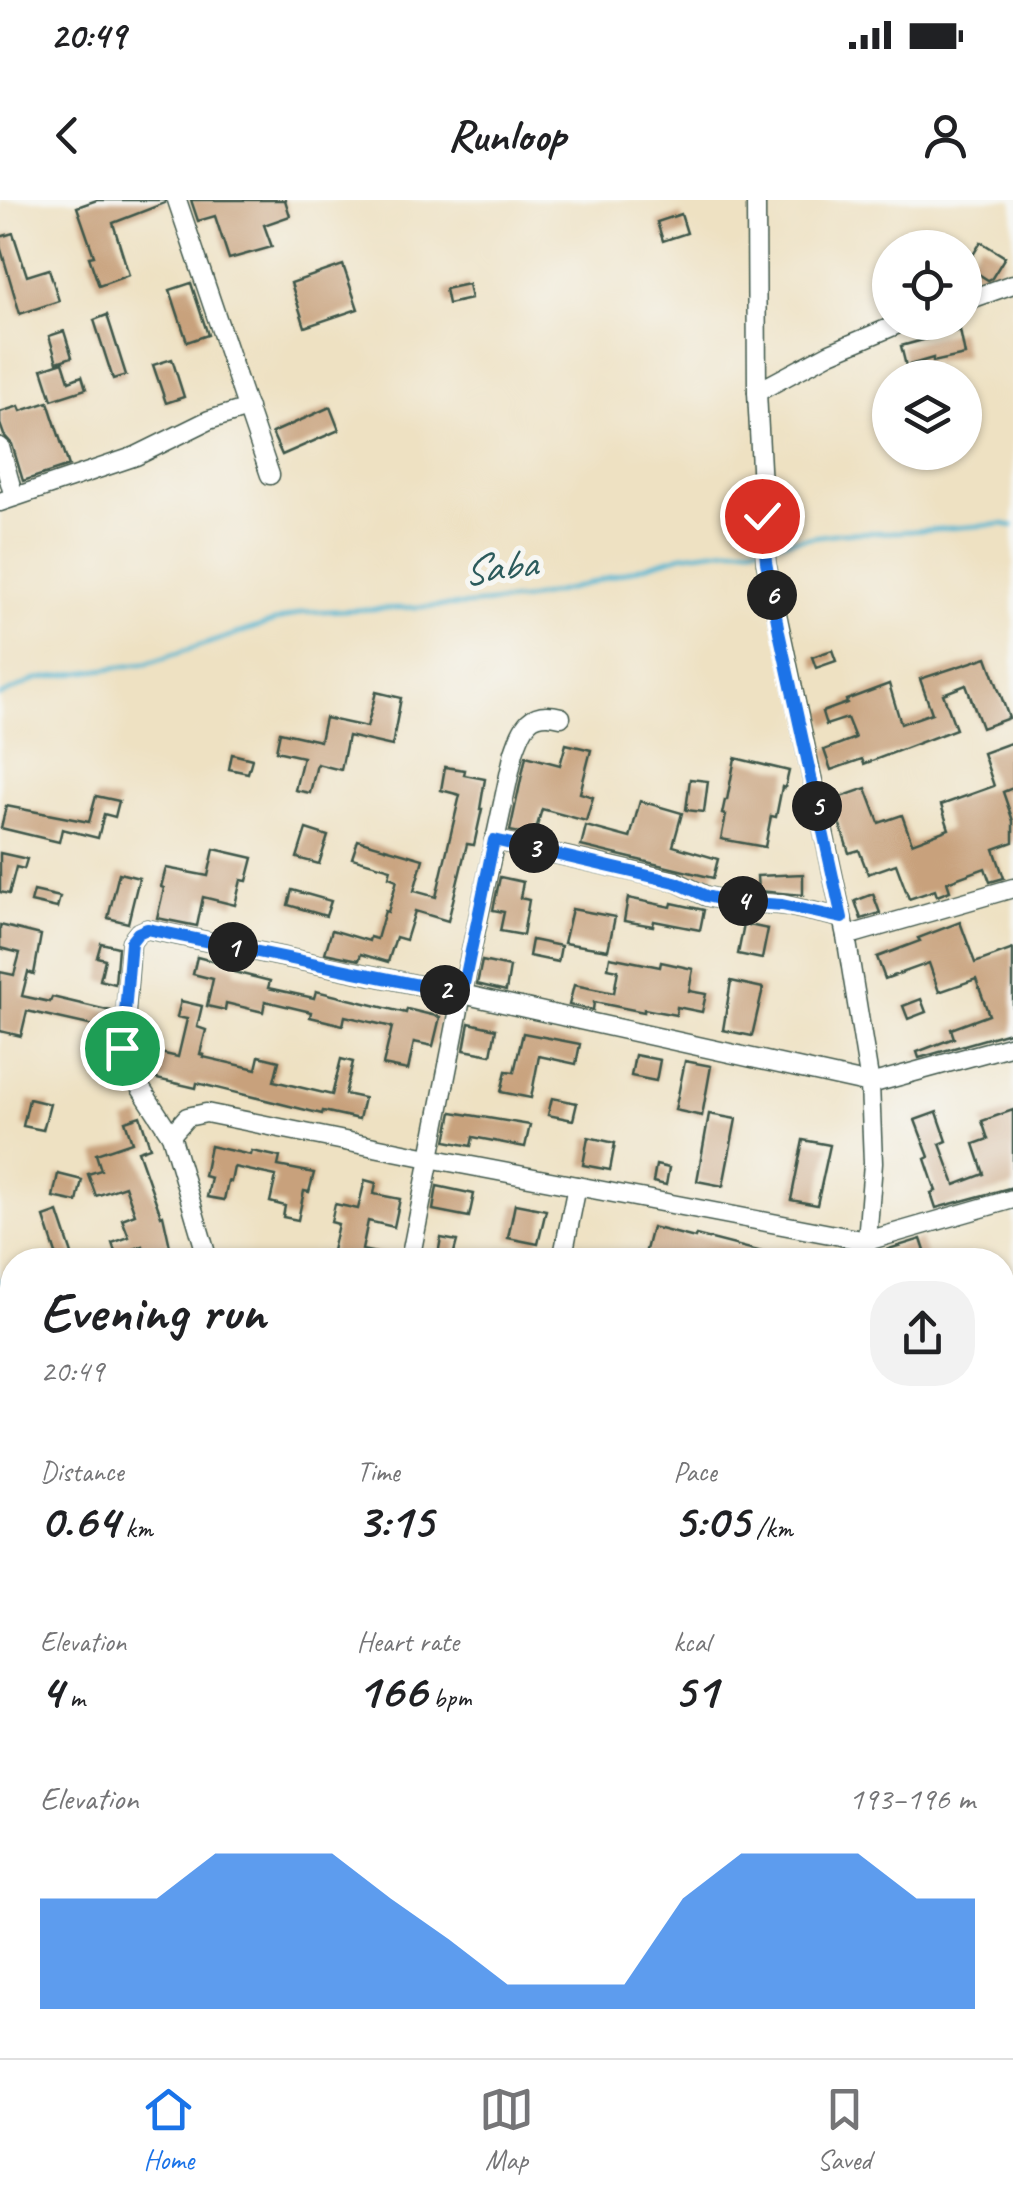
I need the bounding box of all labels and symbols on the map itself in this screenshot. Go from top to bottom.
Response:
pin [720,474,805,559]
water label: Saba [459,536,543,598]
pin: 6 [747,570,797,620]
pin: 5 [792,781,842,831]
pin: 3 [509,823,559,873]
pin: 4 [718,876,768,926]
pin: 1 [208,922,258,972]
pin: 2 [420,965,470,1015]
pin [80,1006,165,1091]

